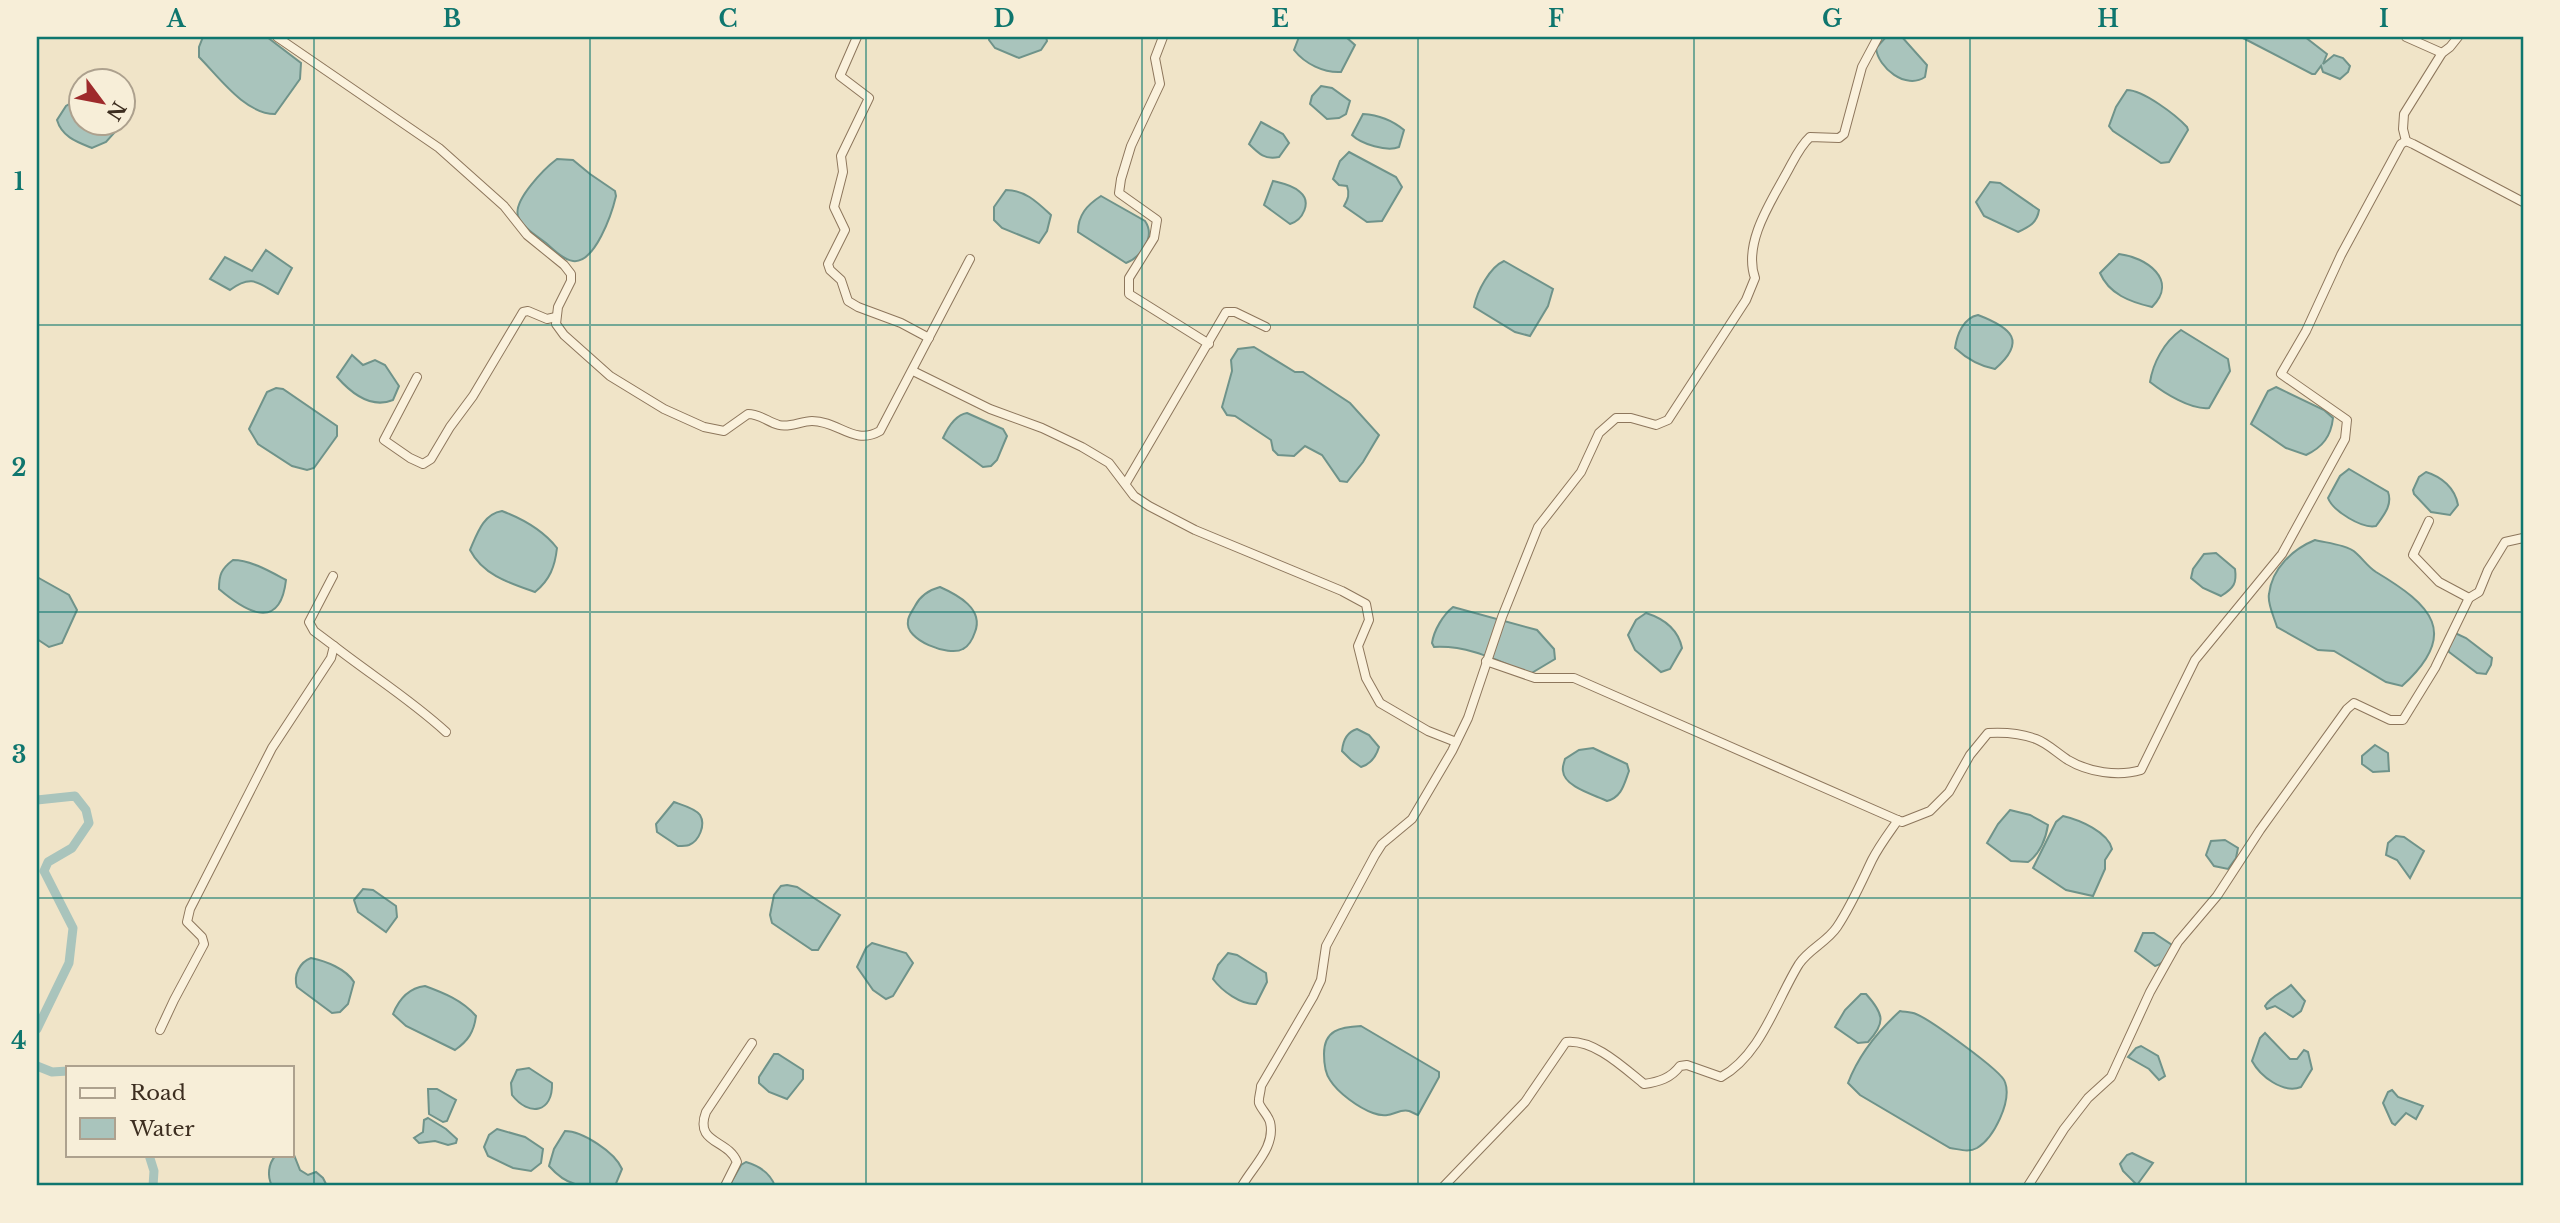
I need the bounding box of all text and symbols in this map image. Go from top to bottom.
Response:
text: A [166,5,187,33]
text: B [443,5,461,33]
text: C [719,5,737,33]
text: D [993,5,1015,33]
text: E [1271,5,1289,33]
text: F [1548,5,1564,33]
text: G [1822,5,1842,33]
text: H [2097,5,2119,33]
text: I [2379,5,2389,33]
north arrow [66,66,136,136]
text: N [101,97,130,125]
text: 1 [14,168,24,196]
text: 2 [12,454,26,482]
text: 3 [12,741,26,769]
text: 4 [11,1027,27,1055]
legend [66,1066,294,1156]
text: Road [130,1080,186,1106]
text: Water [129,1116,194,1142]

